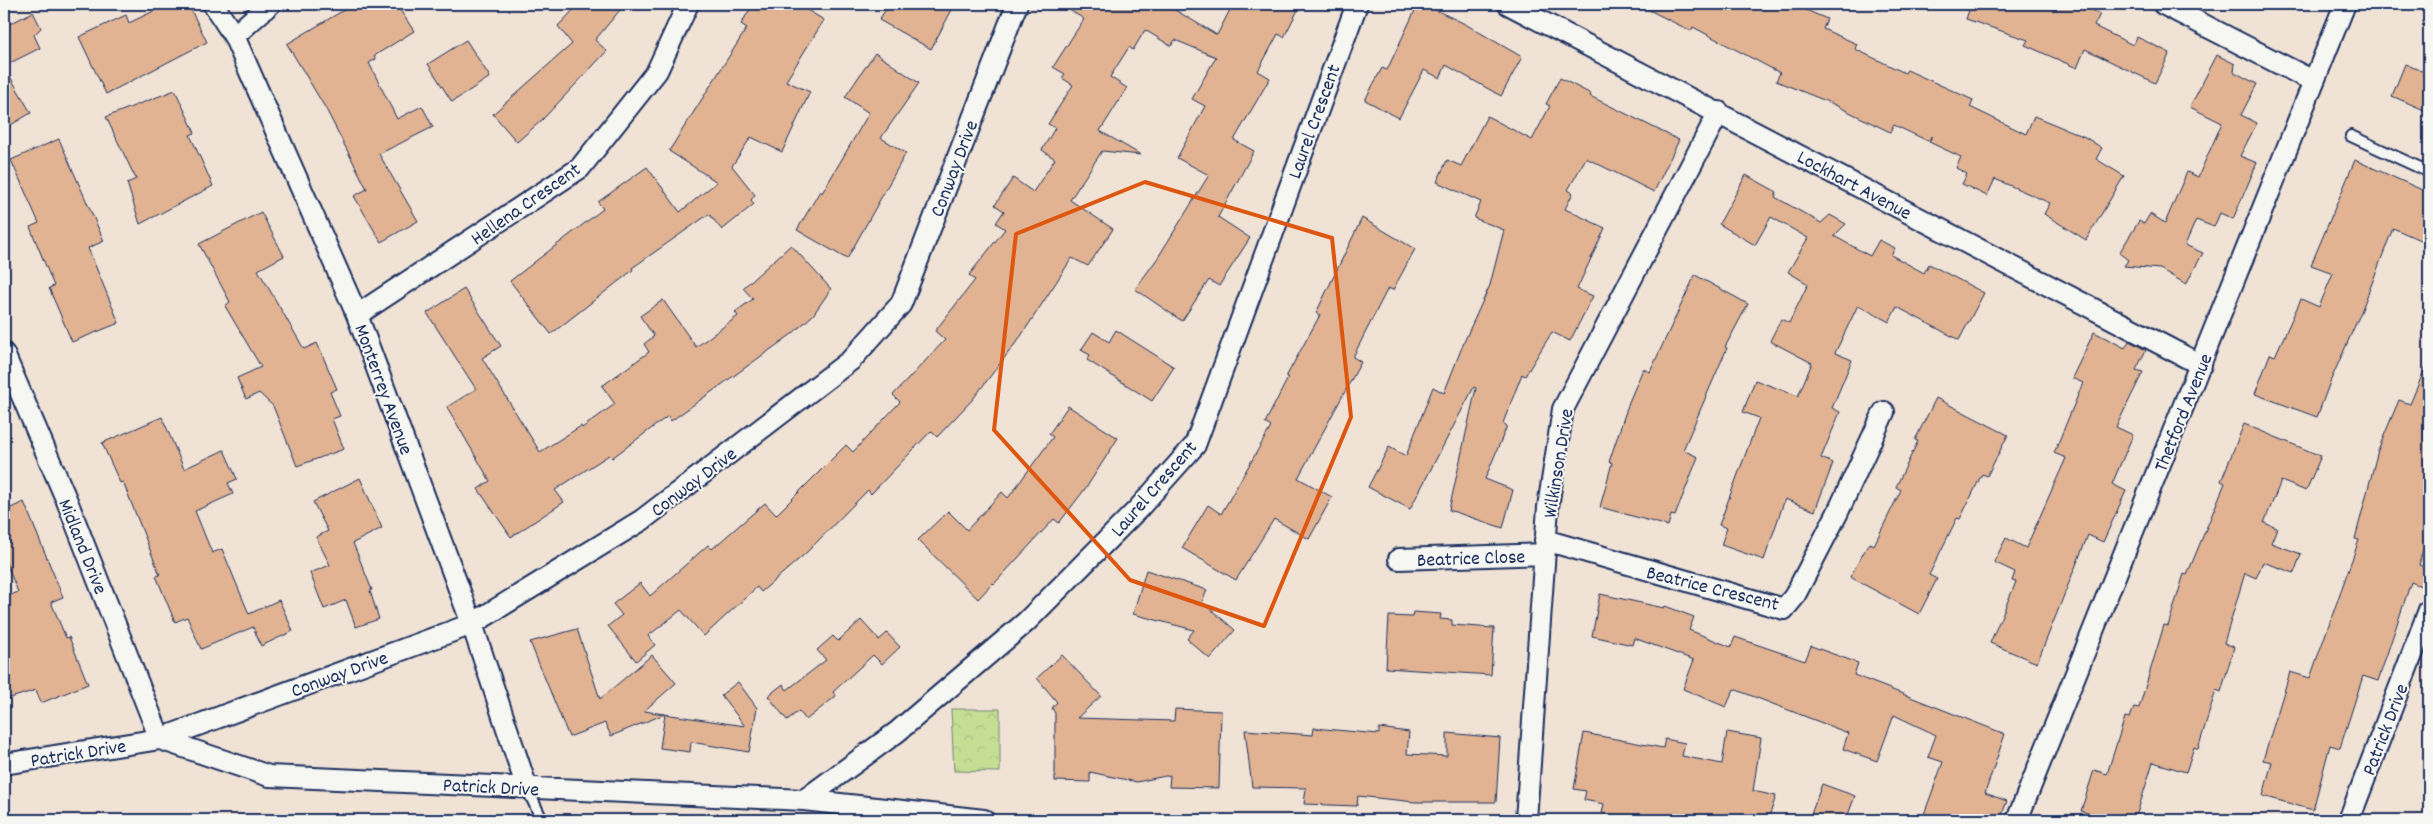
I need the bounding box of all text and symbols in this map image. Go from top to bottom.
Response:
street label: Laurel Crescent [1282,61,1349,183]
street label: Conway Drive [925,116,987,221]
street label: Lockhart Avenue [1791,145,1916,229]
street label: Hellena Crescent [466,157,587,254]
street label: Monterrey Avenue [346,321,419,459]
street label: Thetford Avenue [2148,350,2221,476]
street label: Wilkinson Drive [1537,406,1582,520]
street label: Laurel Crescent [1105,436,1205,544]
street label: Conway Drive [646,442,744,525]
street label: Midland Drive [49,495,113,599]
street label: Beatrice Close [1416,544,1526,576]
street label: Beatrice Crescent [1643,560,1781,620]
street label: Conway Drive [288,645,393,706]
street label: Patrick Drive [2356,680,2417,780]
street label: Patrick Drive [29,734,128,776]
street label: Patrick Drive [442,772,540,806]

